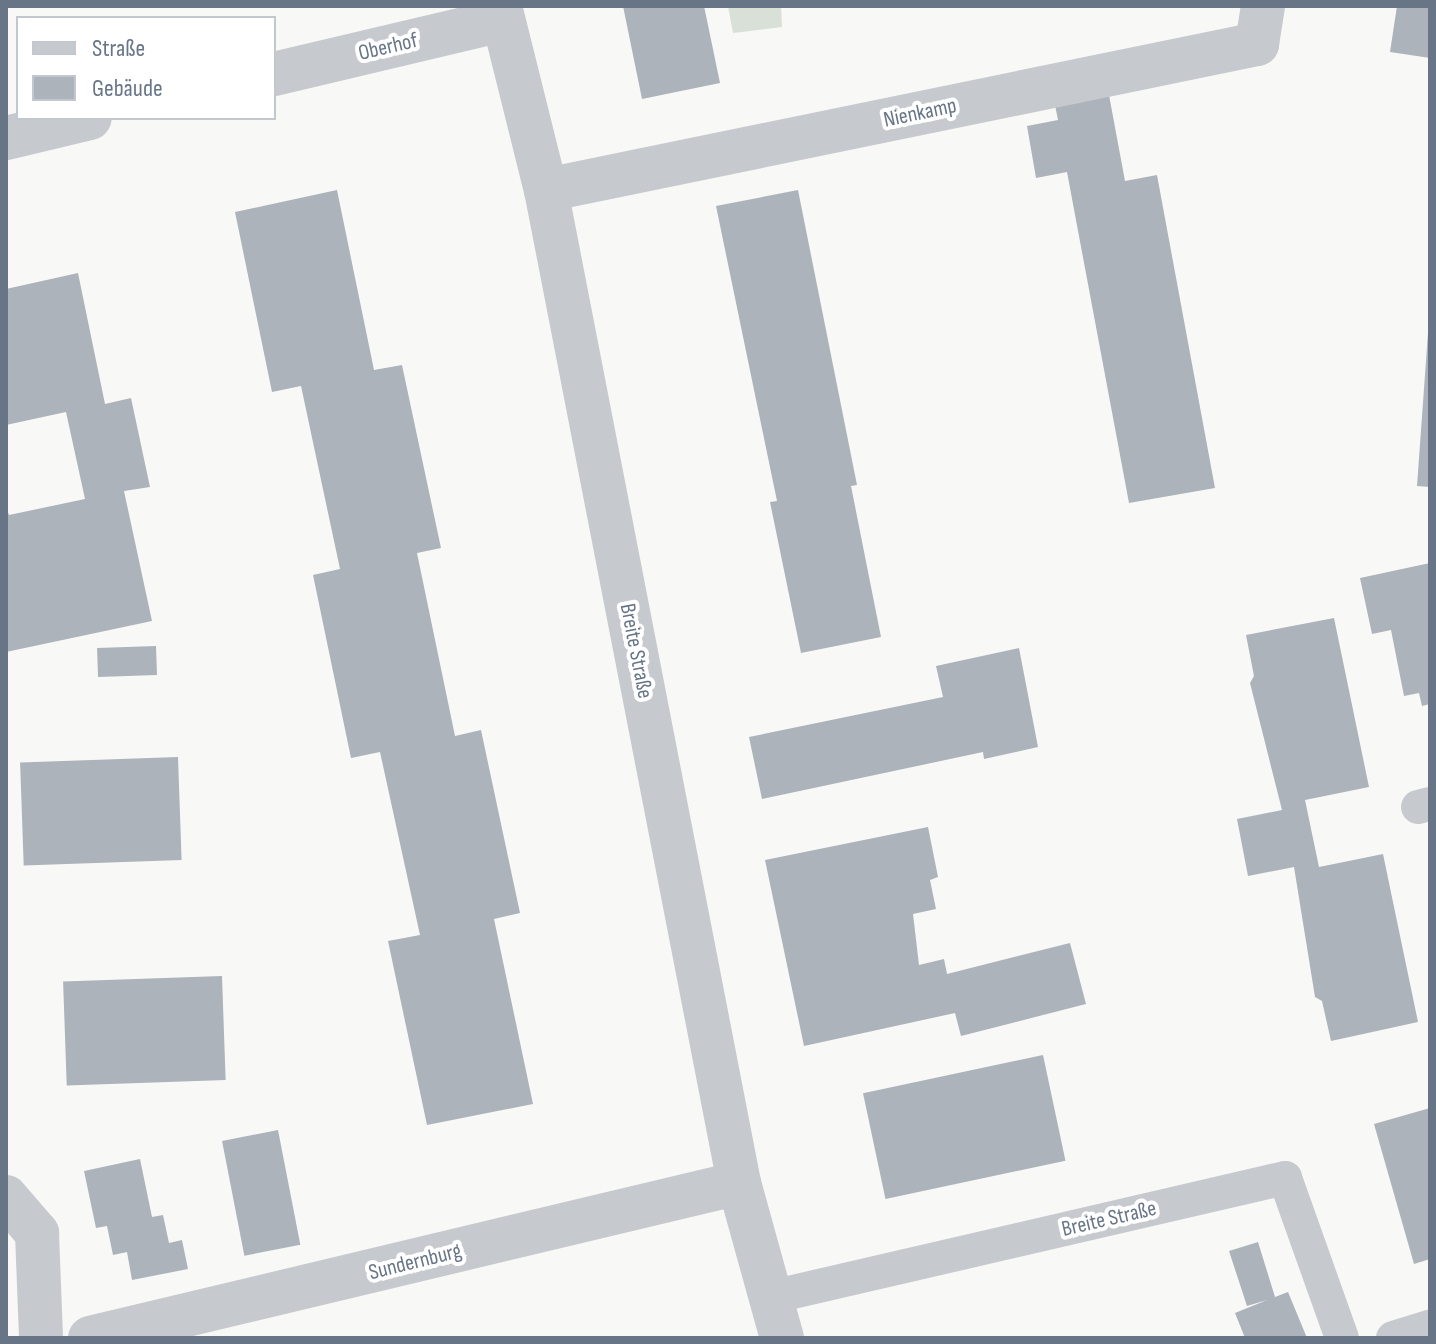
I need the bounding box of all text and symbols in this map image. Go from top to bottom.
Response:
legend [16,16,276,120]
street label: Oberhof [356,27,420,67]
text: Straße [92,34,145,63]
text: Gebäude [92,74,163,103]
street label: Nienkamp [881,92,959,134]
street label: Breite Straße [614,601,658,701]
street label: Breite Straße [1059,1195,1159,1243]
street label: Sundernburg [366,1238,464,1286]

